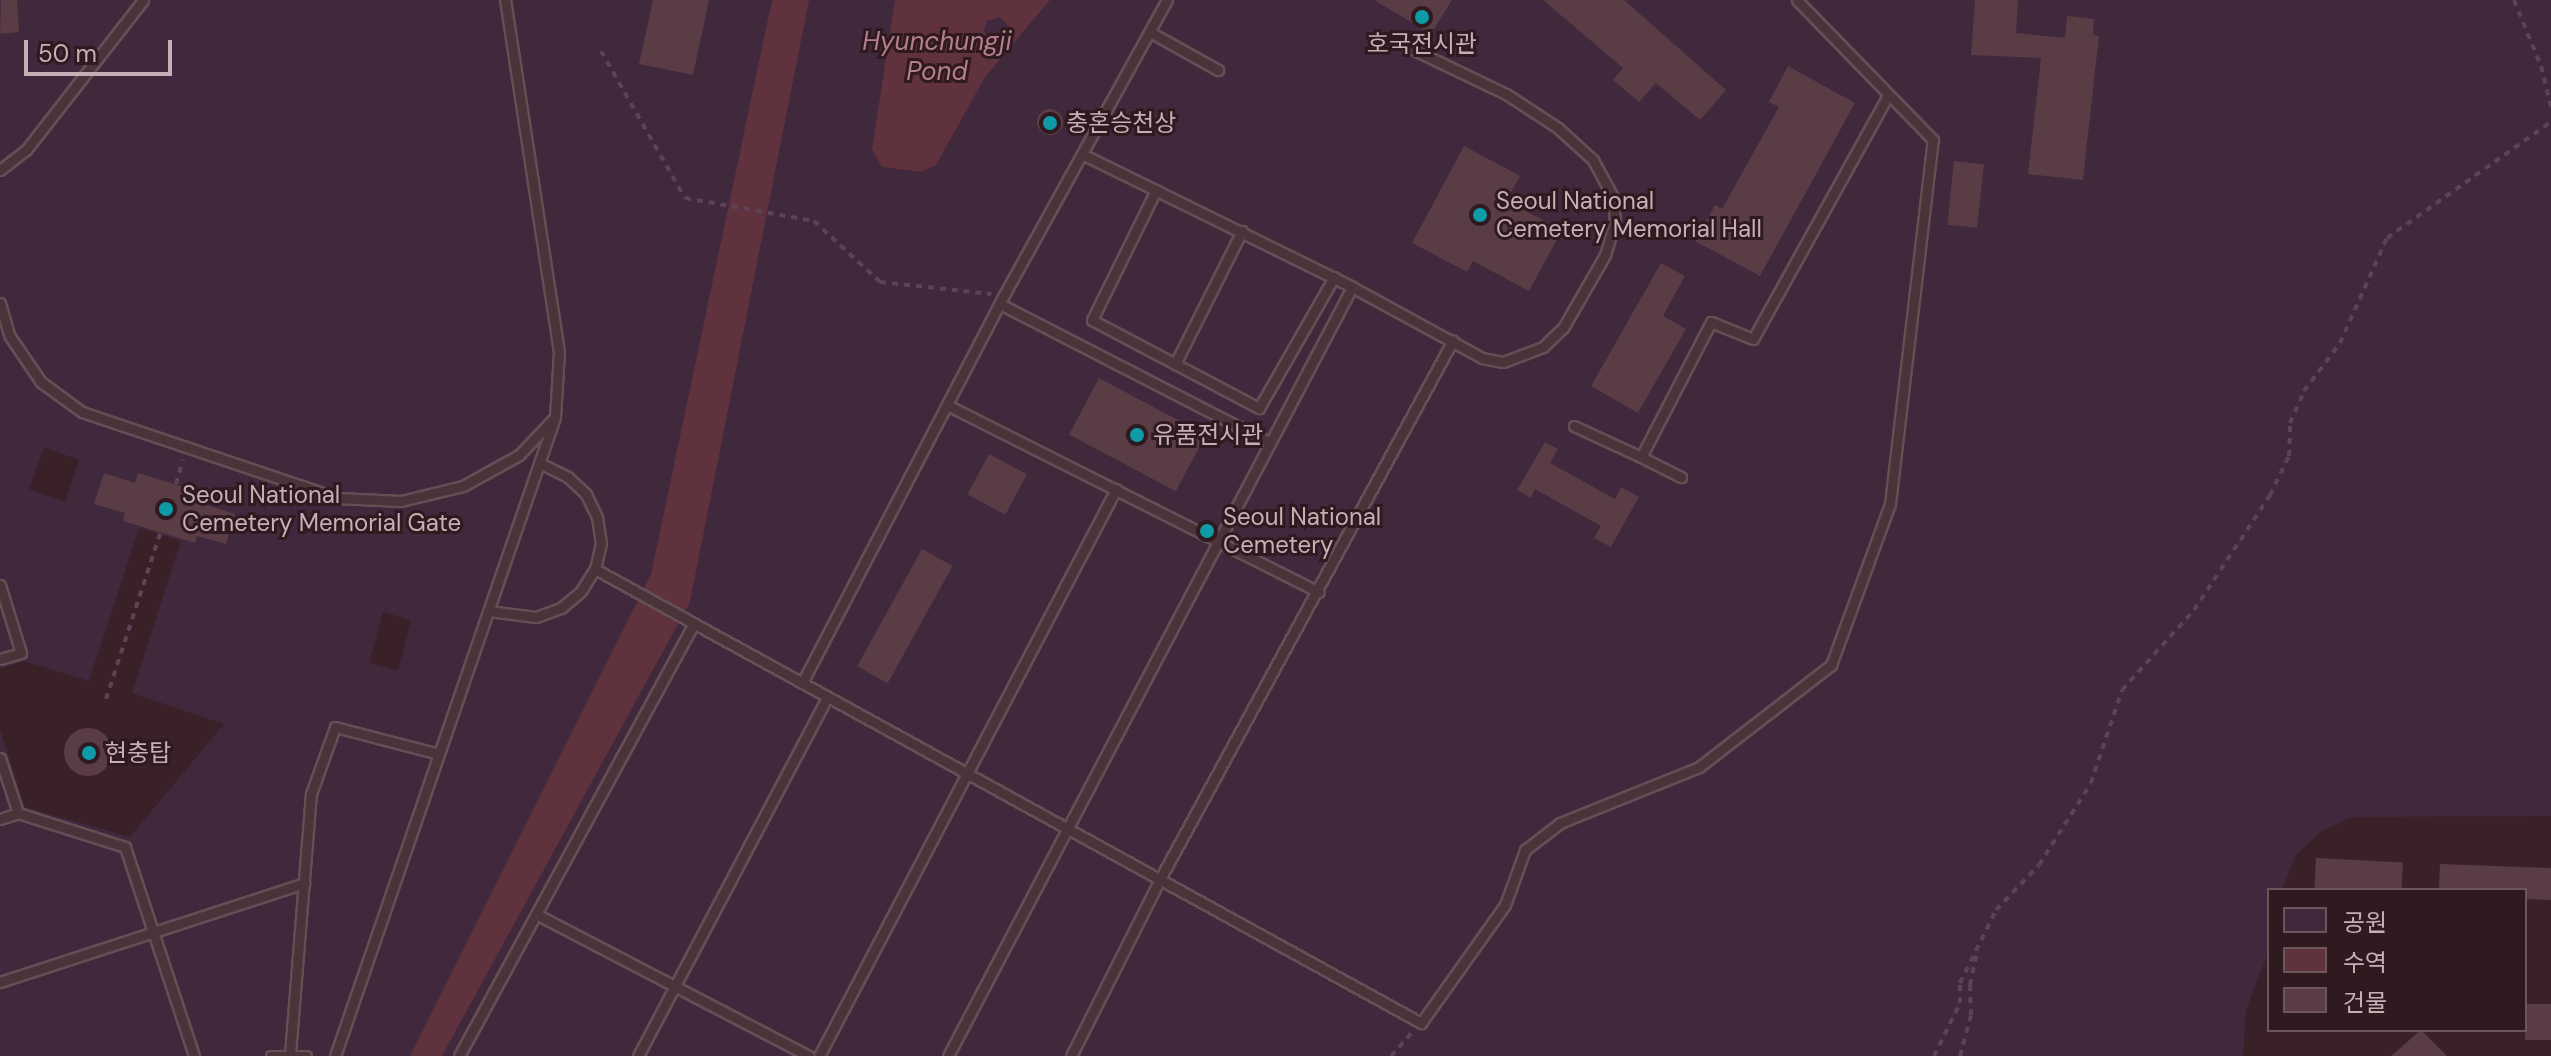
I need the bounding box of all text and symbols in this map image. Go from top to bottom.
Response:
marker: 호국전시관 [1413,8,1431,26]
scale bar [28,24,176,74]
water label: Hyunchungji Pond [862,26,1012,88]
place label: 호국전시관 [1367,30,1477,58]
text: 50 m [38,38,97,69]
place label: 충혼승천상 [1066,109,1176,137]
marker: 충혼승천상 [1041,114,1059,132]
place label: Seoul National Cemetery Memorial Hall [1496,187,1762,243]
marker: Seoul National Cemetery Memorial Hall [1471,206,1489,224]
place label: 유품전시관 [1153,421,1263,449]
marker: 유품전시관 [1128,426,1146,444]
place label: Seoul National Cemetery Memorial Gate [182,481,461,537]
marker: Seoul National Cemetery Memorial Gate [157,500,175,518]
place label: Seoul National Cemetery [1223,503,1381,559]
marker: Seoul National Cemetery [1198,522,1216,540]
place label: 현충탑 [105,739,171,767]
marker: 현충탑 [80,744,98,762]
legend [2267,888,2527,1032]
text: 공원 [2343,907,2387,938]
text: 수역 [2343,947,2387,978]
text: 건물 [2343,987,2387,1018]

